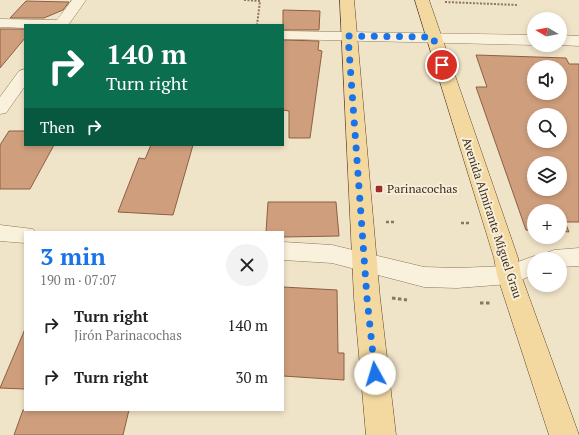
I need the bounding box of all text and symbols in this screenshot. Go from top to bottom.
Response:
north arrow [527,12,567,52]
map controls [527,12,567,292]
text: 140 m [106,35,187,72]
icon: right [40,40,92,92]
pin [425,48,459,82]
icon: arrive [431,54,453,76]
button: sound [527,60,567,100]
text: Turn right [106,71,188,95]
button: search [527,108,567,148]
icon: right [83,116,105,138]
text: Then [40,117,75,137]
street label: Avenida Almirante Miguel Grau [459,136,526,300]
button: layers [527,156,567,196]
place label: Parinacochas [387,181,458,196]
marker: Parinacochas [374,184,384,194]
button: + [527,204,567,244]
text: 3 min [40,240,106,272]
button: close [226,244,268,286]
button: − [527,252,567,292]
text: 190 m · 07:07 [40,271,117,289]
text: Turn right [74,306,149,326]
icon: right [40,314,62,336]
text: 140 m [227,315,268,335]
text: Jirón Parinacochas [74,326,182,344]
position arrow [354,353,396,395]
icon: right [40,366,62,388]
text: Turn right [74,367,149,387]
text: 30 m [235,367,268,387]

